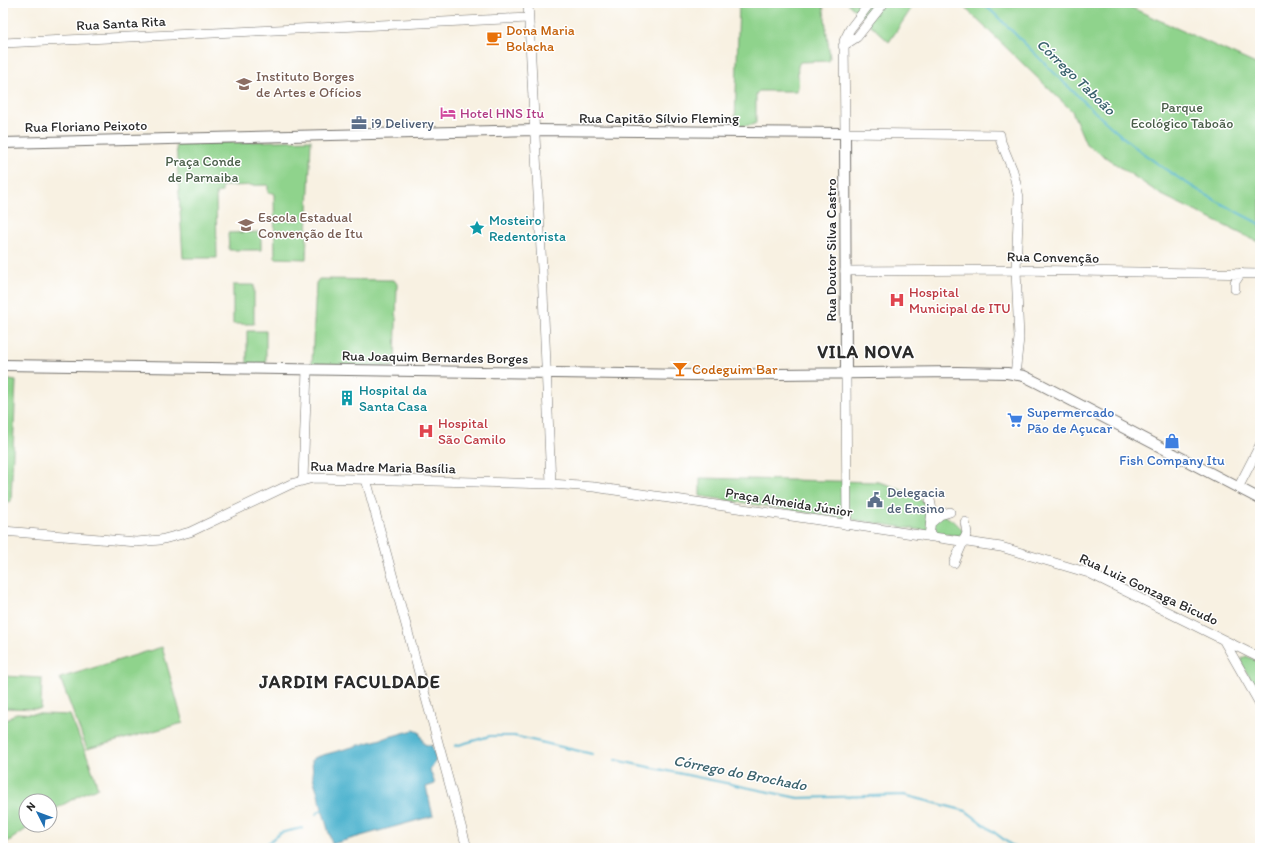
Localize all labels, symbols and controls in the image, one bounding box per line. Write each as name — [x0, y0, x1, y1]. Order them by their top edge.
street label: Rua Santa Rita — [76, 13, 167, 34]
place label: Dona Maria Bolacha — [506, 22, 575, 55]
cafe icon: Dona Maria Bolacha — [485, 29, 503, 47]
water label: Córrego Taboão — [1033, 35, 1119, 119]
place label: Instituto Borges de Artes e Ofícios — [256, 68, 361, 101]
school or university icon: Instituto Borges de Artes e Ofícios — [235, 75, 253, 93]
park label: Parque Ecológico Taboão — [1131, 99, 1233, 132]
hotel icon: Hotel HNS Itu — [439, 104, 457, 122]
place label: Hotel HNS Itu — [460, 105, 544, 122]
street label: Rua Capitão Sílvio Fleming — [579, 110, 740, 127]
office icon: i9 Delivery — [350, 114, 368, 132]
place label: i9 Delivery — [371, 115, 434, 132]
street label: Rua Floriano Peixoto — [24, 117, 148, 136]
park label: Praça Conde de Parnaiba — [165, 153, 241, 186]
street label: Rua Doutor Silva Castro — [823, 178, 840, 322]
place label: Escola Estadual Convenção de Itu — [258, 209, 363, 242]
place label: Mosteiro Redentorista — [489, 212, 566, 245]
school or university icon: Escola Estadual Convenção de Itu — [237, 216, 255, 234]
place icon: Mosteiro Redentorista — [468, 219, 486, 237]
street label: Rua Convenção — [1007, 248, 1099, 267]
place label: Hospital Municipal de ITU — [909, 284, 1011, 317]
hospital icon: Hospital Municipal de ITU — [888, 291, 906, 309]
district label: VILA NOVA — [817, 341, 915, 363]
street label: Rua Joaquim Bernardes Borges — [342, 347, 528, 368]
bar icon: Codeguim Bar — [671, 360, 689, 378]
place label: Codeguim Bar — [692, 361, 778, 378]
place label: Hospital da Santa Casa — [359, 382, 428, 415]
building icon: Hospital da Santa Casa — [338, 389, 356, 407]
place label: Supermercado Pão de Açucar — [1027, 404, 1114, 437]
supermarket icon: Supermercado Pão de Açucar — [1006, 411, 1024, 429]
place label: Hospital São Camilo — [438, 415, 506, 448]
hospital icon: Hospital São Camilo — [417, 422, 435, 440]
shop icon: Fish Company Itu — [1163, 432, 1181, 450]
place label: Fish Company Itu — [1119, 452, 1225, 469]
street label: Rua Madre Maria Basília — [310, 458, 457, 477]
street label: Praça Almeida Júnior — [724, 484, 854, 521]
place label: Delegacia de Ensino — [887, 484, 945, 517]
public building icon: Delegacia de Ensino — [866, 491, 884, 509]
street label: Rua Luiz Gonzaga Bicudo — [1077, 550, 1221, 629]
district label: JARDIM FACULDADE — [258, 671, 441, 693]
water label: Córrego do Brochado — [672, 751, 808, 795]
north arrow — [18, 793, 58, 833]
text: N — [24, 800, 38, 814]

